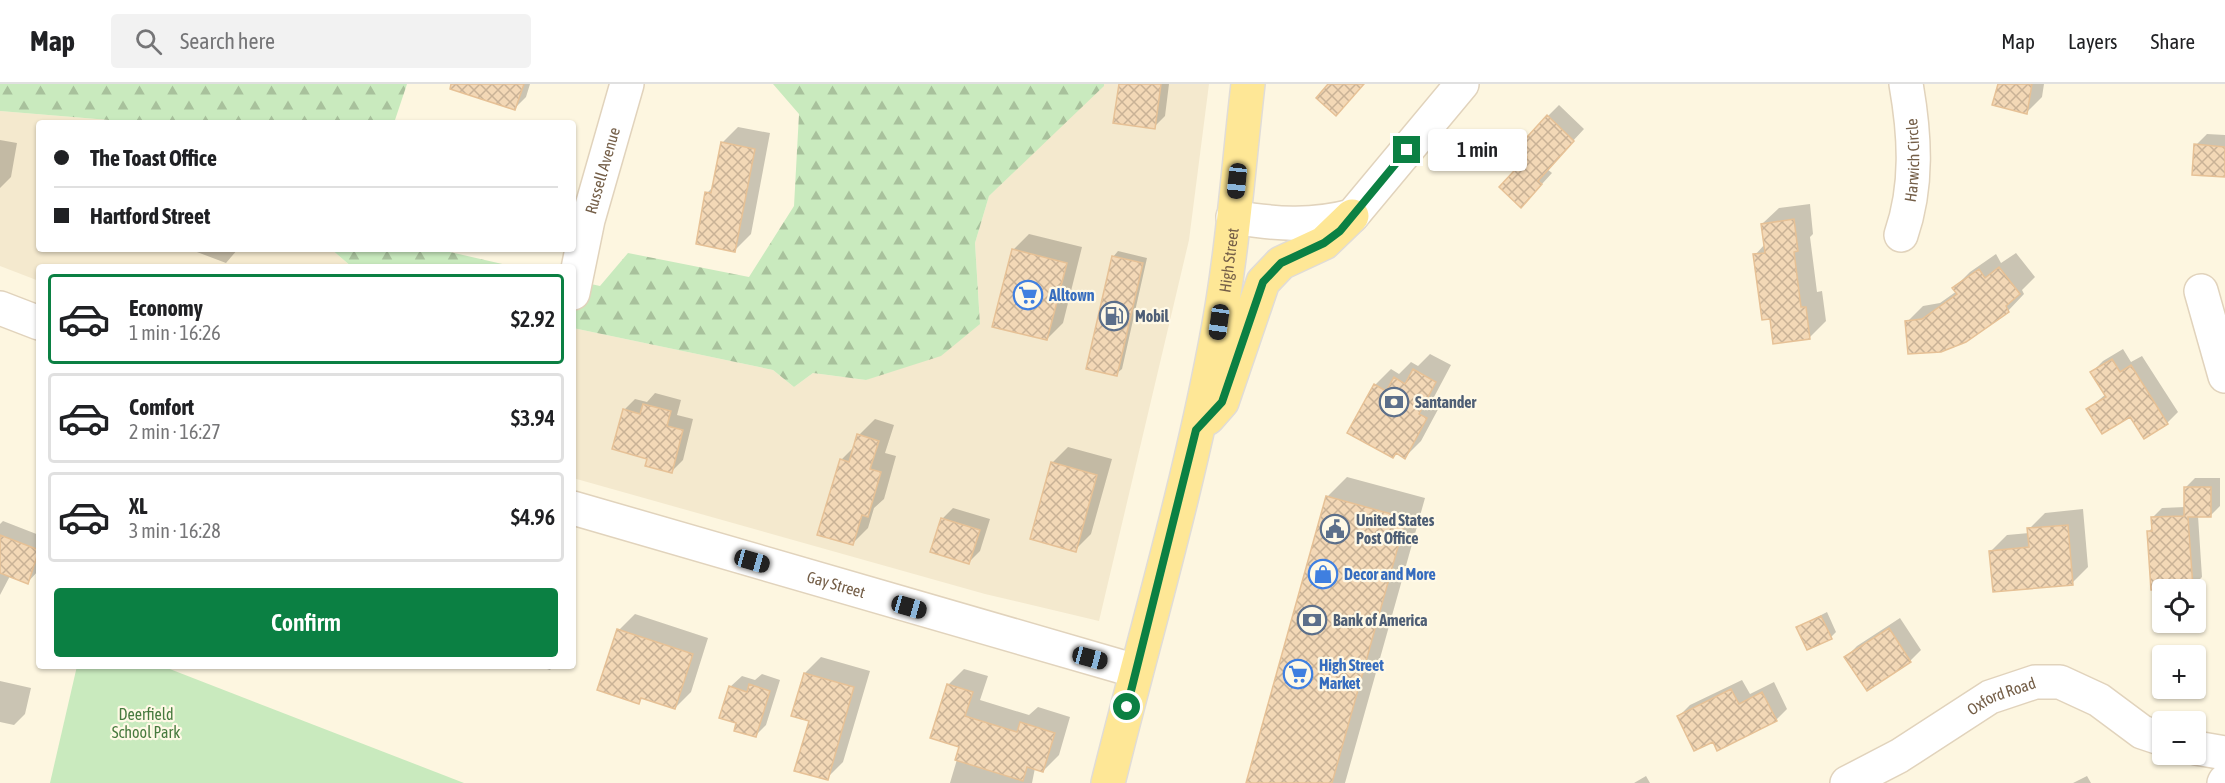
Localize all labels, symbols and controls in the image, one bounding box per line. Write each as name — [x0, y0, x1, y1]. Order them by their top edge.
search box — [111, 14, 531, 68]
text: Map — [30, 25, 75, 57]
icon: search — [132, 25, 165, 58]
text: Search here — [180, 28, 275, 54]
text: Map — [2001, 29, 2035, 53]
text: Layers — [2068, 29, 2118, 53]
text: Share — [2151, 29, 2195, 53]
street label: Harwich Circle — [1901, 118, 1922, 203]
street label: Russell Avenue — [581, 125, 623, 216]
callout: 1 min — [1428, 129, 1527, 171]
route end — [1393, 136, 1420, 163]
text: 1 min — [1457, 138, 1498, 161]
text: The Toast Office — [90, 145, 217, 171]
car — [1226, 162, 1248, 200]
text: Hartford Street — [90, 203, 210, 229]
street label: High Street — [1215, 226, 1242, 294]
supermarket icon: Alltown — [1012, 279, 1044, 311]
place label: Alltown — [1048, 286, 1095, 304]
icon: car — [57, 292, 111, 346]
text: Economy — [129, 295, 203, 321]
fuel station icon: Mobil — [1098, 300, 1130, 332]
car — [1208, 303, 1230, 341]
text: $2.92 — [511, 306, 555, 332]
place label: Mobil — [1135, 307, 1170, 325]
text: 1 min · 16:26 — [129, 321, 221, 344]
bank icon: Santander — [1378, 386, 1410, 418]
icon: car — [57, 391, 111, 445]
place label: Santander — [1415, 393, 1477, 411]
text: Comfort — [129, 394, 194, 420]
text: $3.94 — [511, 405, 555, 431]
text: 2 min · 16:27 — [129, 420, 221, 443]
icon: car — [57, 490, 111, 544]
text: XL — [129, 493, 147, 519]
text: $4.96 — [511, 504, 555, 530]
place label: United States Post Office — [1356, 511, 1435, 547]
public building icon: United States Post Office — [1319, 513, 1351, 545]
text: 3 min · 16:28 — [129, 519, 221, 542]
car — [732, 547, 772, 575]
shop icon: Decor and More — [1307, 558, 1339, 590]
place label: Decor and More — [1344, 565, 1436, 583]
street label: Gay Street — [805, 567, 868, 601]
map controls — [2152, 579, 2206, 765]
button: locate — [2152, 579, 2206, 633]
button: Confirm — [54, 588, 558, 657]
car — [889, 593, 929, 621]
bank icon: Bank of America — [1296, 604, 1328, 636]
place label: Bank of America — [1333, 611, 1428, 629]
car — [1070, 645, 1110, 671]
button: + — [2152, 645, 2206, 699]
place label: High Street Market — [1319, 656, 1384, 692]
supermarket icon: High Street Market — [1282, 658, 1314, 690]
street label: Oxford Road — [1964, 673, 2038, 718]
route start — [1113, 693, 1140, 720]
park label: Deerfield School Park — [112, 705, 180, 741]
button: − — [2152, 711, 2206, 765]

